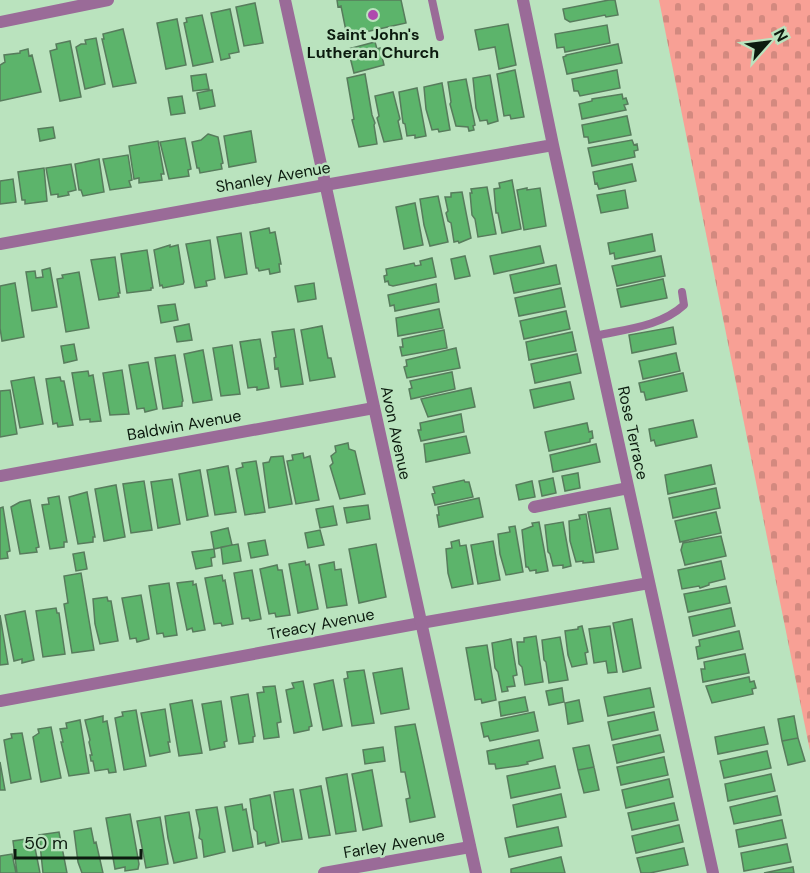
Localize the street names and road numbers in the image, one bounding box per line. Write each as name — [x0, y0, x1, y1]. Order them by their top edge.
street label: Shanley Avenue — [214, 157, 332, 197]
street label: Avon Avenue — [376, 384, 416, 482]
street label: Rose Terrace — [613, 384, 653, 482]
street label: Baldwin Avenue — [125, 405, 243, 445]
street label: Treacy Avenue — [266, 603, 376, 645]
street label: Farley Avenue — [342, 825, 446, 863]

